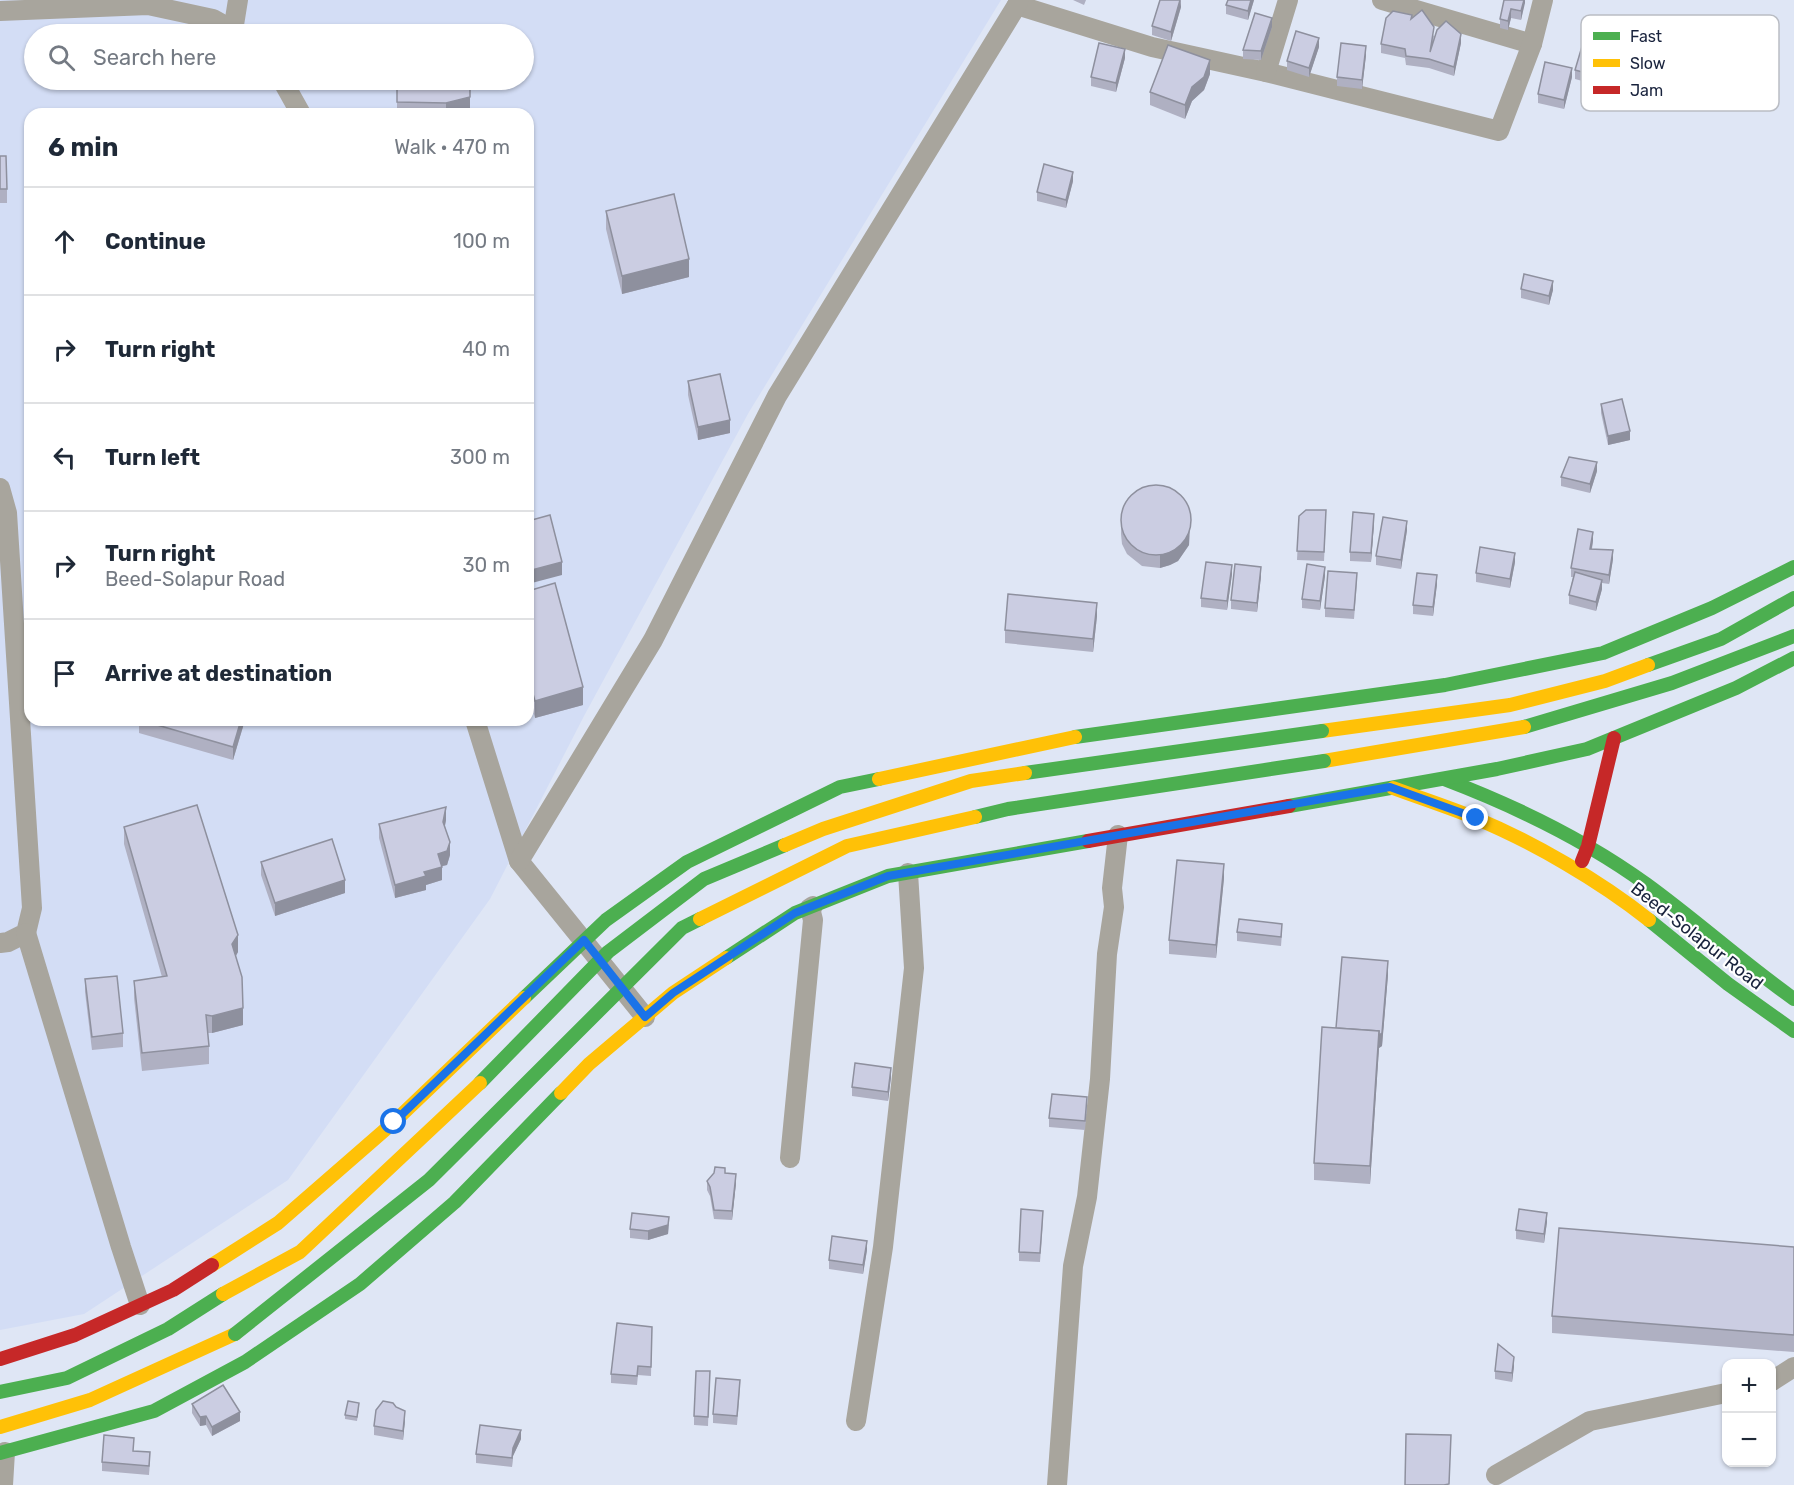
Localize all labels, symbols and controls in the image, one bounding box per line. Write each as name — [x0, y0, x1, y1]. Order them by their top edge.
legend — [1581, 15, 1779, 111]
search box — [24, 24, 534, 90]
text: Fast — [1630, 27, 1662, 46]
icon: search — [45, 41, 78, 74]
text: Search here — [93, 44, 216, 71]
text: Slow — [1630, 54, 1666, 73]
text: Jam — [1630, 81, 1663, 100]
text: 6 min — [48, 132, 118, 163]
text: Walk · 470 m — [394, 135, 510, 159]
icon: ahead — [48, 225, 81, 258]
text: Continue — [105, 228, 206, 255]
text: 100 m — [453, 229, 510, 253]
icon: right — [48, 333, 81, 366]
text: Turn right — [105, 336, 215, 363]
text: 40 m — [462, 337, 510, 361]
icon: left — [48, 441, 81, 474]
text: Turn left — [105, 444, 200, 471]
text: 300 m — [450, 445, 510, 469]
text: Turn right — [105, 540, 215, 567]
icon: right — [48, 549, 81, 582]
text: 30 m — [463, 553, 510, 577]
text: Beed-Solapur Road — [105, 567, 285, 591]
icon: arrive — [48, 657, 81, 690]
text: Arrive at destination — [105, 660, 332, 687]
route end — [1462, 804, 1488, 830]
street label: Beed-Solapur Road — [1626, 877, 1768, 995]
route start — [380, 1108, 406, 1134]
map controls — [1722, 1359, 1776, 1467]
button: + — [1722, 1359, 1776, 1413]
button: − — [1722, 1413, 1776, 1467]

